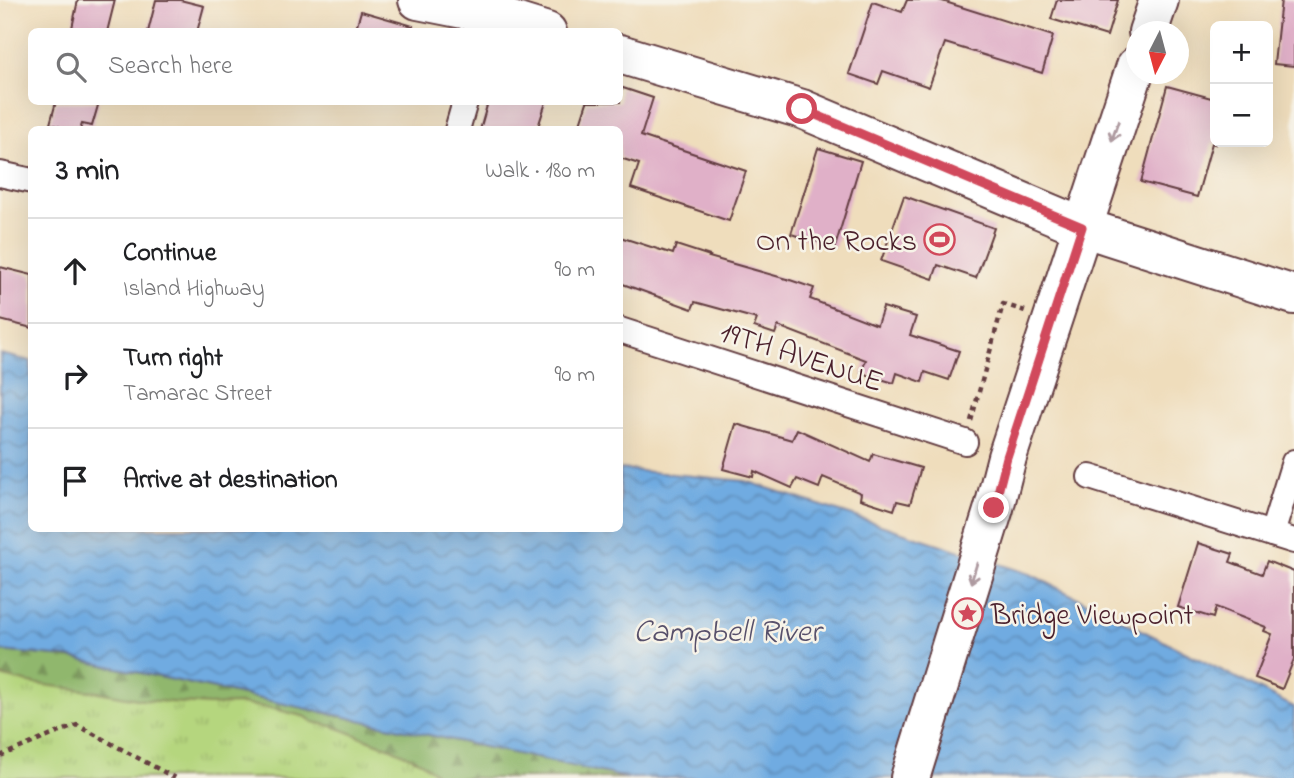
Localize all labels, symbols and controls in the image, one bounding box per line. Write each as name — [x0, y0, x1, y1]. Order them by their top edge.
north arrow — [1126, 21, 1189, 84]
map controls — [1210, 21, 1273, 147]
button: + — [1210, 21, 1273, 84]
search box — [28, 28, 623, 105]
icon: search — [52, 48, 90, 86]
text: Search here — [108, 48, 233, 86]
button: − — [1210, 84, 1273, 147]
route start — [786, 93, 817, 124]
one-way arrow — [1108, 119, 1120, 141]
text: 3 min — [56, 150, 119, 194]
text: Walk · 180 m — [485, 155, 595, 188]
place label: On the Rocks — [756, 221, 917, 265]
sports icon: On the Rocks — [923, 223, 957, 257]
text: Continue — [123, 235, 216, 273]
icon: ahead — [56, 252, 94, 290]
text: 90 m — [555, 254, 595, 287]
text: Island Highway — [123, 273, 265, 306]
street label: 19TH AVENUE — [714, 312, 888, 406]
text: Turn right — [123, 340, 223, 378]
icon: right — [56, 357, 94, 395]
text: 90 m — [555, 359, 595, 392]
text: Tamarac Street — [123, 378, 272, 411]
icon: arrive — [56, 462, 94, 500]
text: Arrive at destination — [123, 462, 338, 500]
route end — [978, 492, 1009, 523]
one-way arrow — [967, 562, 980, 584]
place label: Bridge Viewpoint — [990, 595, 1194, 639]
place icon: Bridge Viewpoint — [951, 597, 985, 631]
water label: Campbell River — [633, 610, 825, 657]

